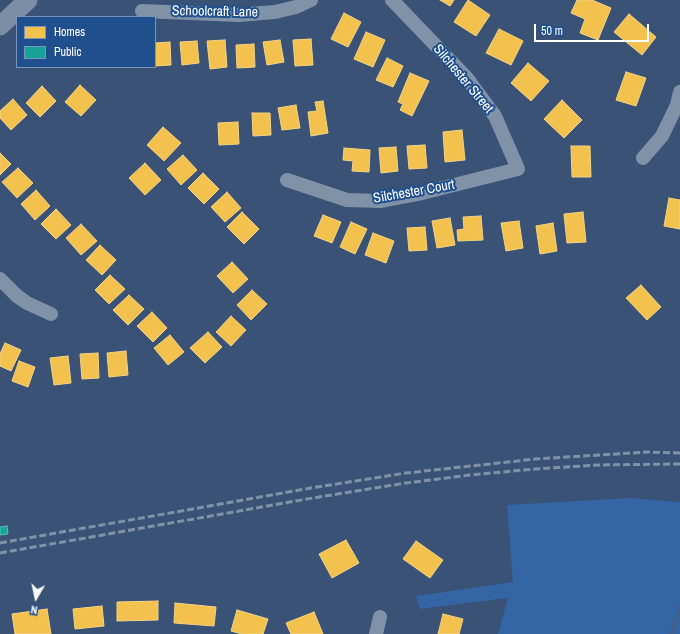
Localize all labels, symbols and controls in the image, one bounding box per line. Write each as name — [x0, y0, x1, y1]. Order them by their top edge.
street label: Schoolcraft Lane — [172, 3, 258, 21]
legend — [16, 16, 156, 68]
scale bar — [536, 16, 651, 42]
text: 50 m — [541, 23, 563, 39]
text: Homes — [54, 24, 85, 40]
street label: Silchester Street — [429, 41, 497, 117]
text: Public — [54, 44, 81, 60]
street label: Silchester Court — [372, 177, 456, 207]
north arrow — [16, 578, 56, 618]
text: N — [30, 602, 38, 617]

